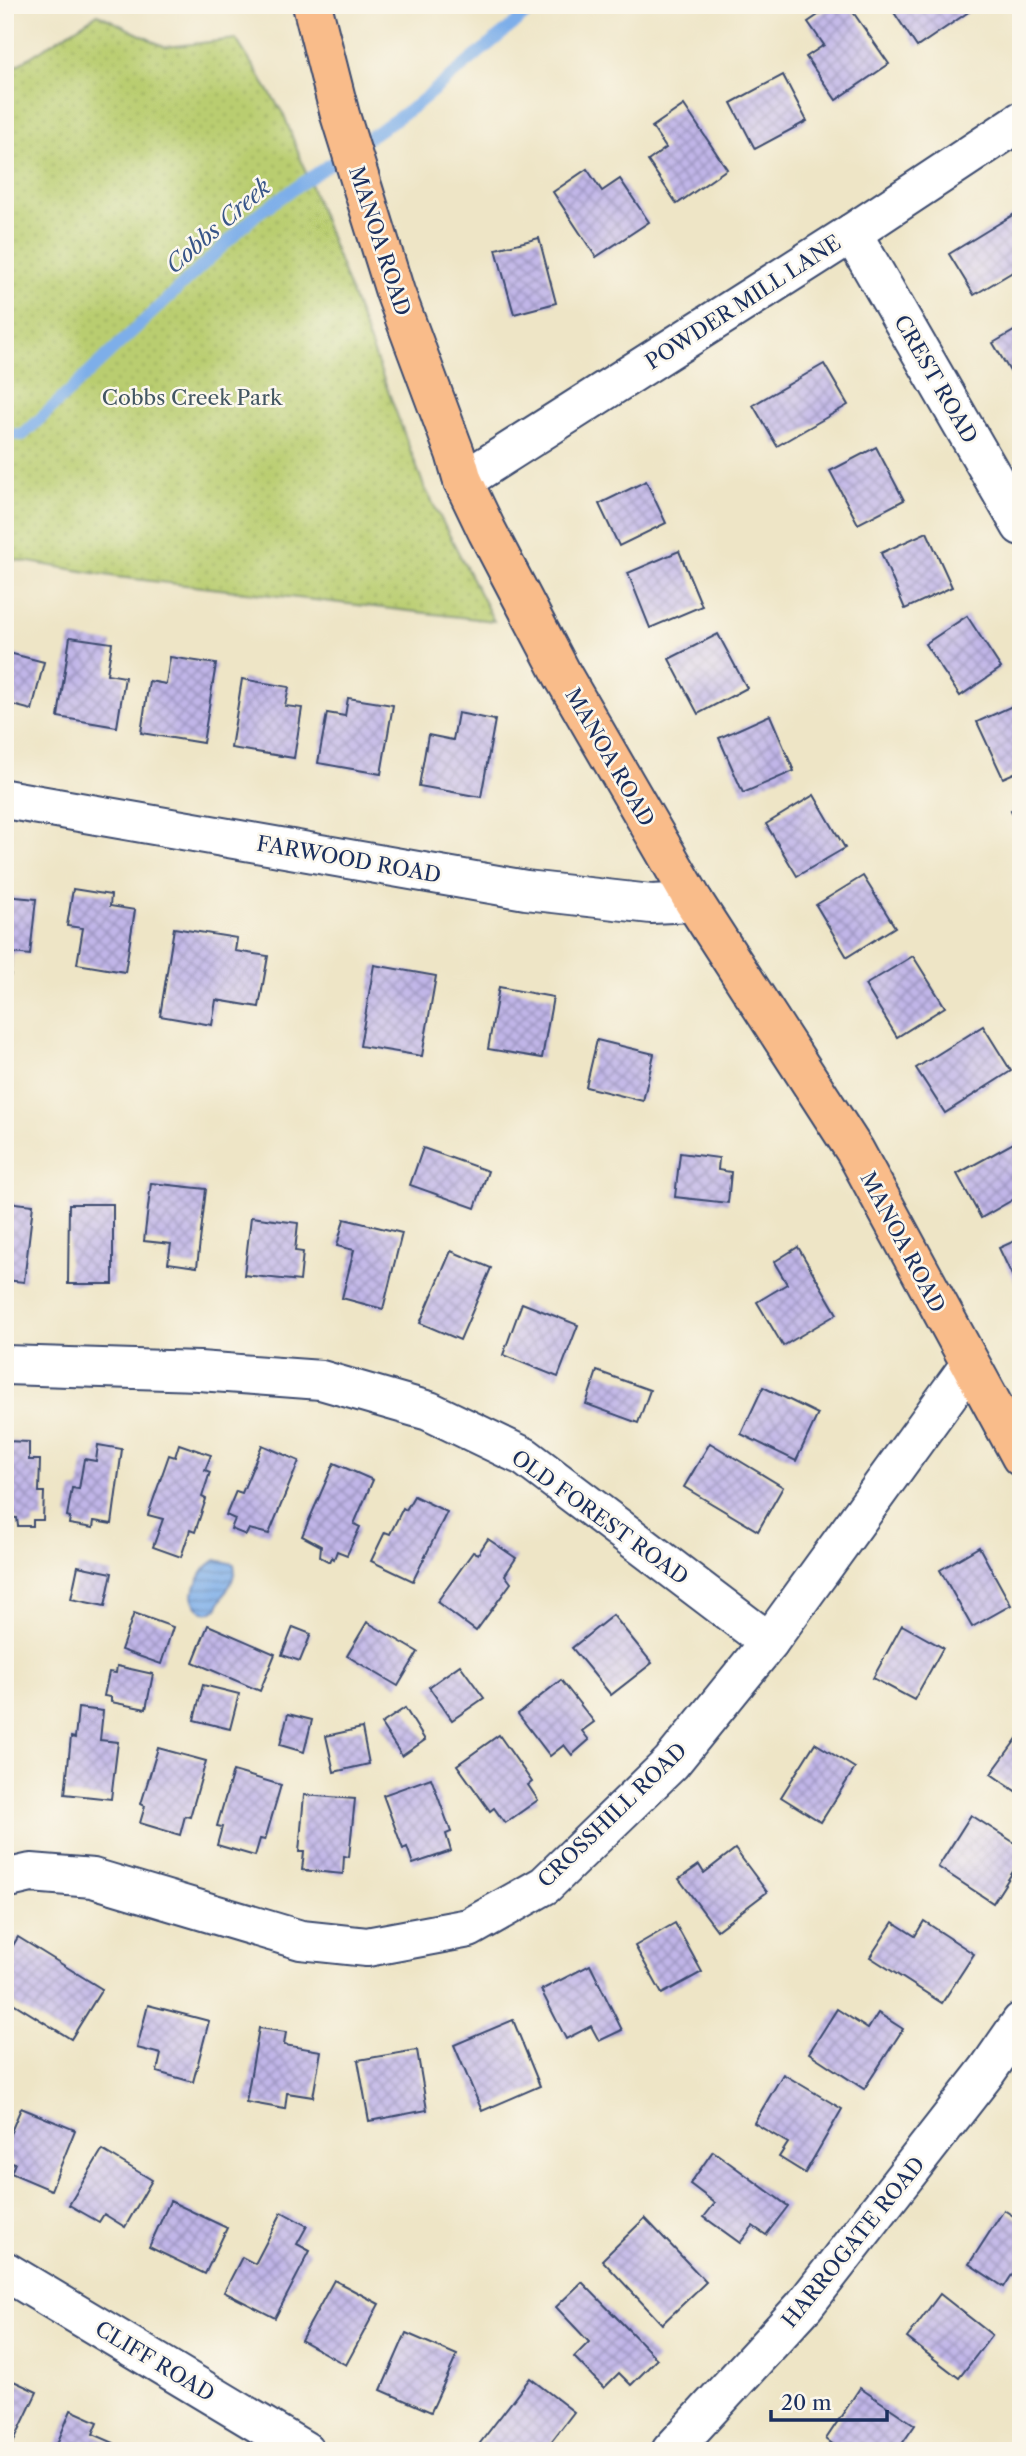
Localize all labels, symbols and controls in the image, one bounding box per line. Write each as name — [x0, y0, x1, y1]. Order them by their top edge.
street label: MANOA ROAD — [344, 163, 416, 319]
water label: Cobbs Creek — [160, 173, 276, 279]
street label: POWDER MILL LANE — [641, 229, 845, 375]
street label: CREST ROAD — [889, 310, 983, 448]
park label: Cobbs Creek Park — [102, 385, 283, 410]
street label: MANOA ROAD — [560, 683, 660, 831]
street label: FARWOOD ROAD — [255, 830, 443, 888]
street label: MANOA ROAD — [855, 1167, 951, 1317]
street label: OLD FOREST ROAD — [507, 1445, 693, 1589]
street label: CROSSHILL ROAD — [532, 1738, 692, 1892]
street label: HARROGATE ROAD — [776, 2152, 930, 2332]
street label: CLIFF ROAD — [91, 2316, 219, 2406]
scale bar — [771, 2379, 886, 2423]
text: 20 m — [781, 2390, 832, 2415]

